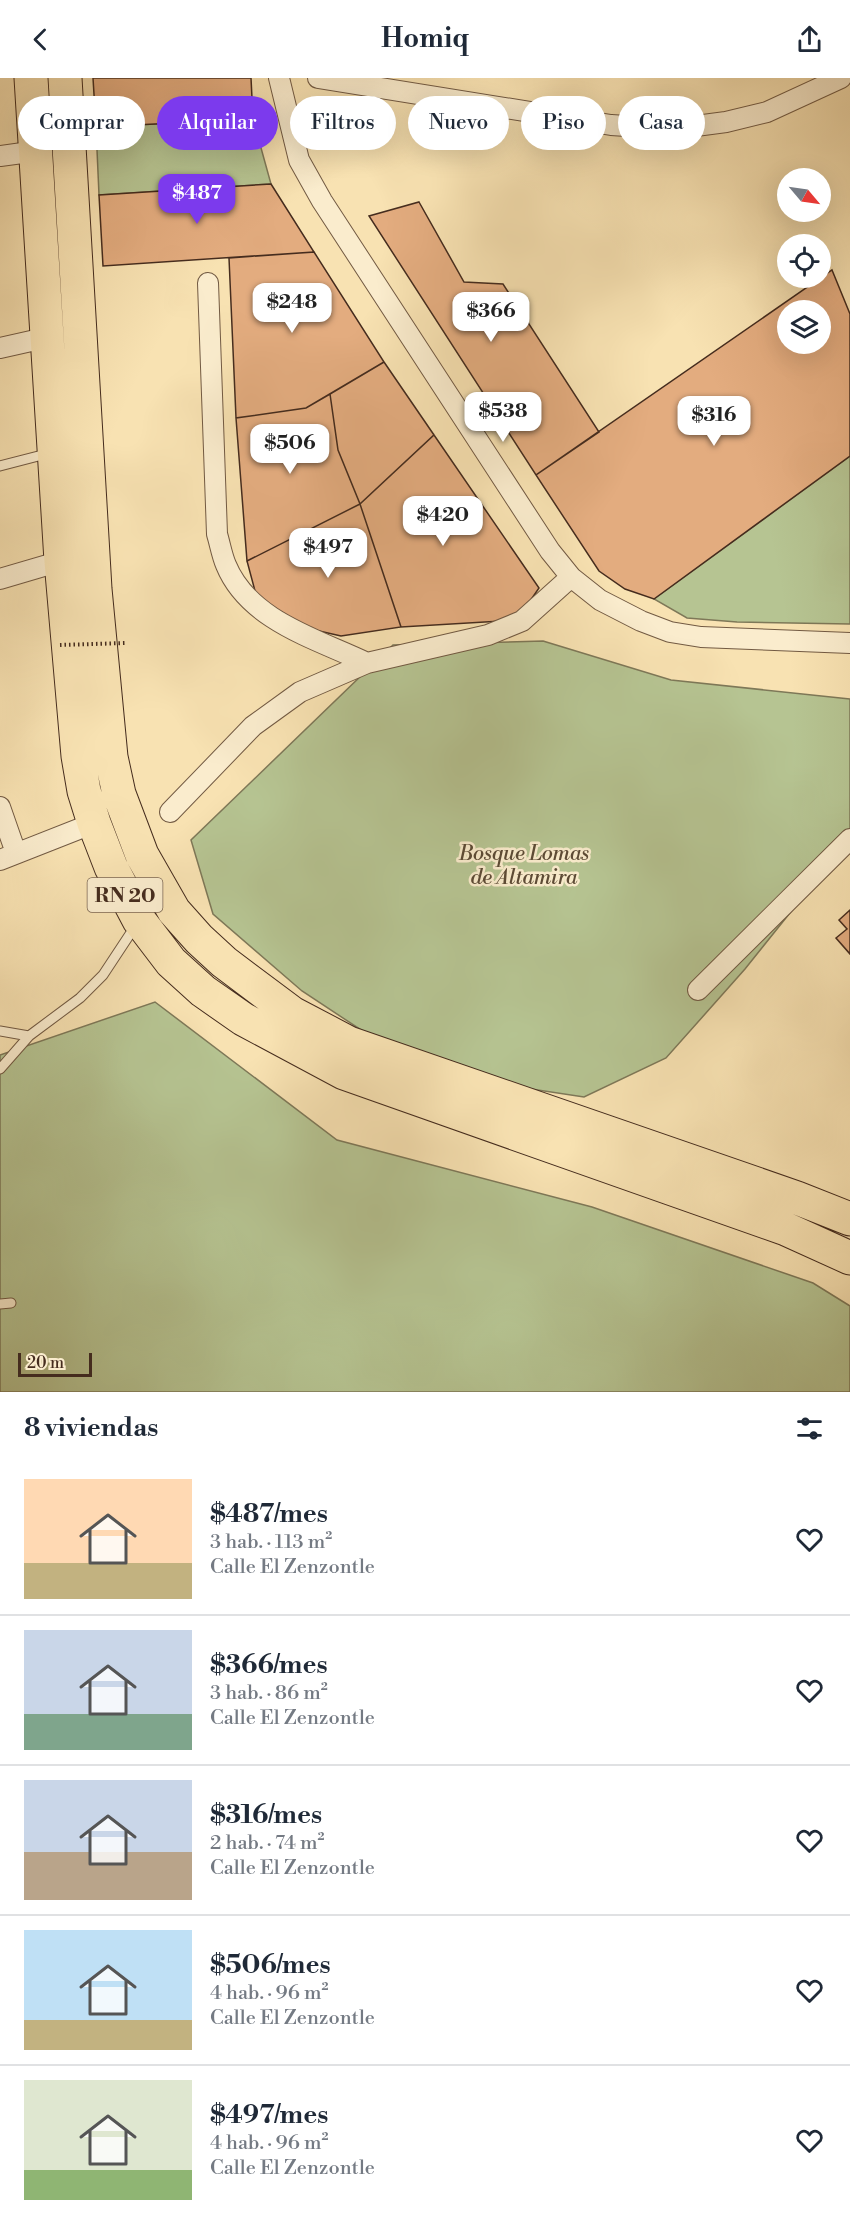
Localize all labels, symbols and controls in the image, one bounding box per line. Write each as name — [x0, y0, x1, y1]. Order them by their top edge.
text: Homiq — [381, 22, 469, 56]
icon: back — [24, 23, 57, 56]
icon: share — [793, 23, 826, 56]
chip: Comprar — [18, 96, 145, 150]
chip: Alquilar — [157, 96, 278, 150]
chip: Filtros — [290, 96, 396, 150]
chip: Nuevo — [408, 96, 509, 150]
chip: Piso — [521, 96, 606, 150]
chip: Casa — [618, 96, 705, 150]
north arrow — [777, 168, 831, 222]
map controls — [777, 168, 831, 354]
pin: $487 — [161, 174, 233, 225]
text: $487 — [172, 181, 222, 206]
button: locate — [777, 234, 831, 288]
pin: $248 — [256, 283, 328, 334]
text: $248 — [267, 290, 317, 315]
pin: $366 — [455, 292, 527, 343]
text: $366 — [466, 299, 516, 324]
button: layers — [777, 300, 831, 354]
pin: $538 — [467, 392, 539, 443]
pin: $316 — [678, 396, 750, 447]
text: $538 — [478, 399, 528, 424]
text: $316 — [692, 403, 736, 428]
pin: $506 — [254, 424, 326, 475]
text: $506 — [264, 431, 316, 456]
pin: $420 — [407, 496, 479, 547]
text: $420 — [417, 503, 469, 528]
pin: $497 — [292, 528, 364, 579]
text: $497 — [303, 535, 353, 560]
park label: Bosque Lomas de Altamira — [458, 841, 589, 891]
road number: RN 20 — [88, 878, 162, 912]
scale bar — [18, 1350, 92, 1378]
text: 20 m — [27, 1353, 64, 1373]
text: 8 viviendas — [24, 1412, 158, 1444]
icon: filters — [793, 1412, 826, 1445]
text: $487/mes — [210, 1498, 328, 1530]
icon: home — [72, 1503, 144, 1575]
icon: heart — [793, 1523, 826, 1556]
text: 3 hab. · 113 m² — [210, 1530, 332, 1555]
text: Calle El Zenzontle — [210, 1555, 375, 1580]
text: $366/mes — [210, 1649, 328, 1681]
icon: home — [72, 1654, 144, 1726]
icon: heart — [793, 1674, 826, 1707]
text: 3 hab. · 86 m² — [210, 1681, 328, 1706]
text: Calle El Zenzontle — [210, 1706, 375, 1731]
text: $316/mes — [210, 1799, 322, 1831]
icon: home — [72, 1804, 144, 1876]
icon: heart — [793, 1824, 826, 1857]
text: 2 hab. · 74 m² — [210, 1831, 325, 1856]
text: Calle El Zenzontle — [210, 1856, 375, 1881]
text: $506/mes — [210, 1949, 331, 1981]
icon: home — [72, 1954, 144, 2026]
icon: heart — [793, 1974, 826, 2007]
text: 4 hab. · 96 m² — [210, 1981, 328, 2006]
text: Calle El Zenzontle — [210, 2006, 375, 2031]
text: $497/mes — [210, 2099, 328, 2131]
icon: home — [72, 2104, 144, 2176]
icon: heart — [793, 2124, 826, 2157]
text: 4 hab. · 96 m² — [210, 2131, 328, 2156]
text: Calle El Zenzontle — [210, 2156, 375, 2181]

